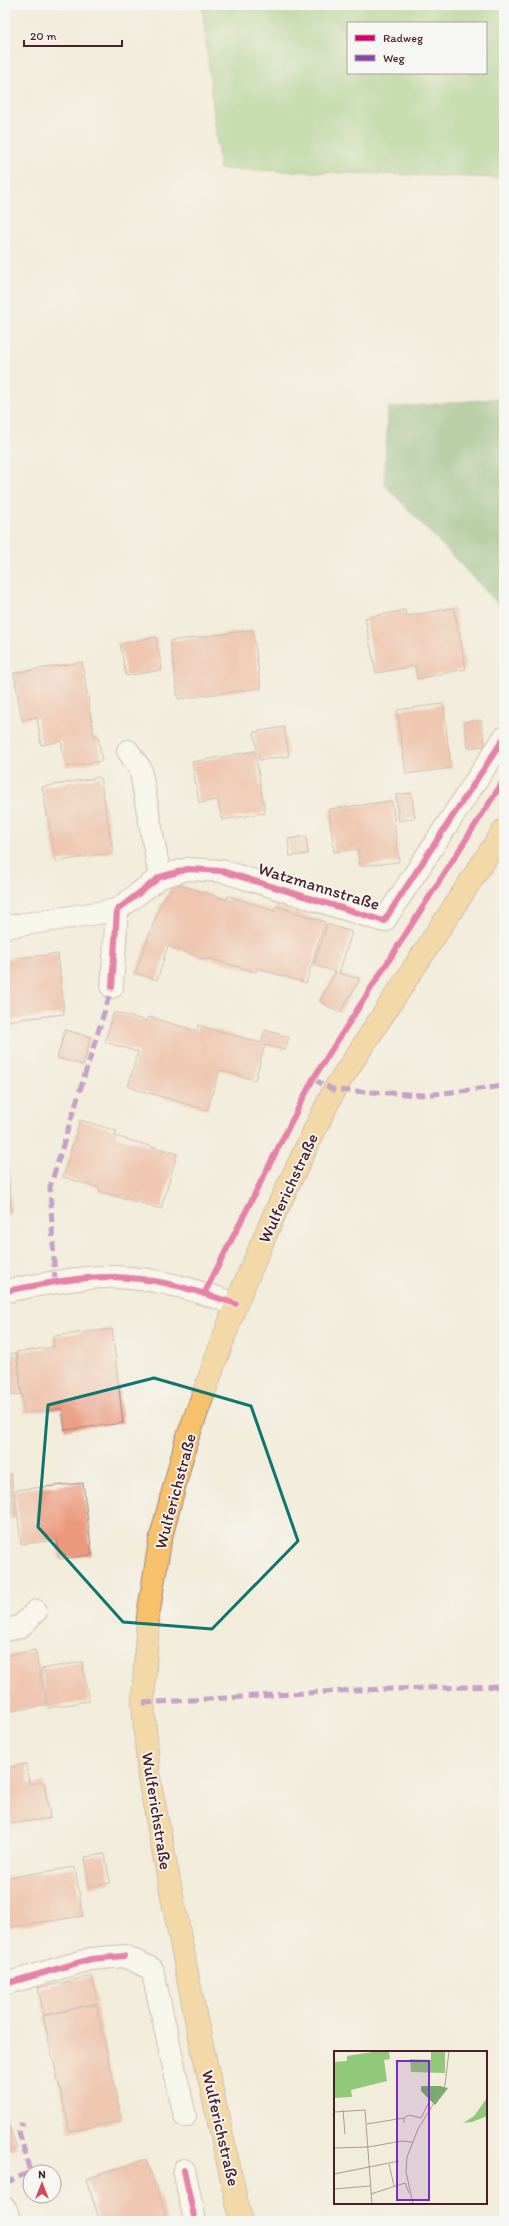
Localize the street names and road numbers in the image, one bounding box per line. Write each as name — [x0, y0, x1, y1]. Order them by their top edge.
street label: Watzmannstraße — [256, 858, 382, 914]
street label: Wulferichstraße — [254, 1130, 322, 1246]
street label: Wulferichstraße — [150, 1431, 200, 1551]
street label: Wulferichstraße — [138, 1751, 176, 1871]
street label: Wulferichstraße — [198, 2068, 244, 2188]

